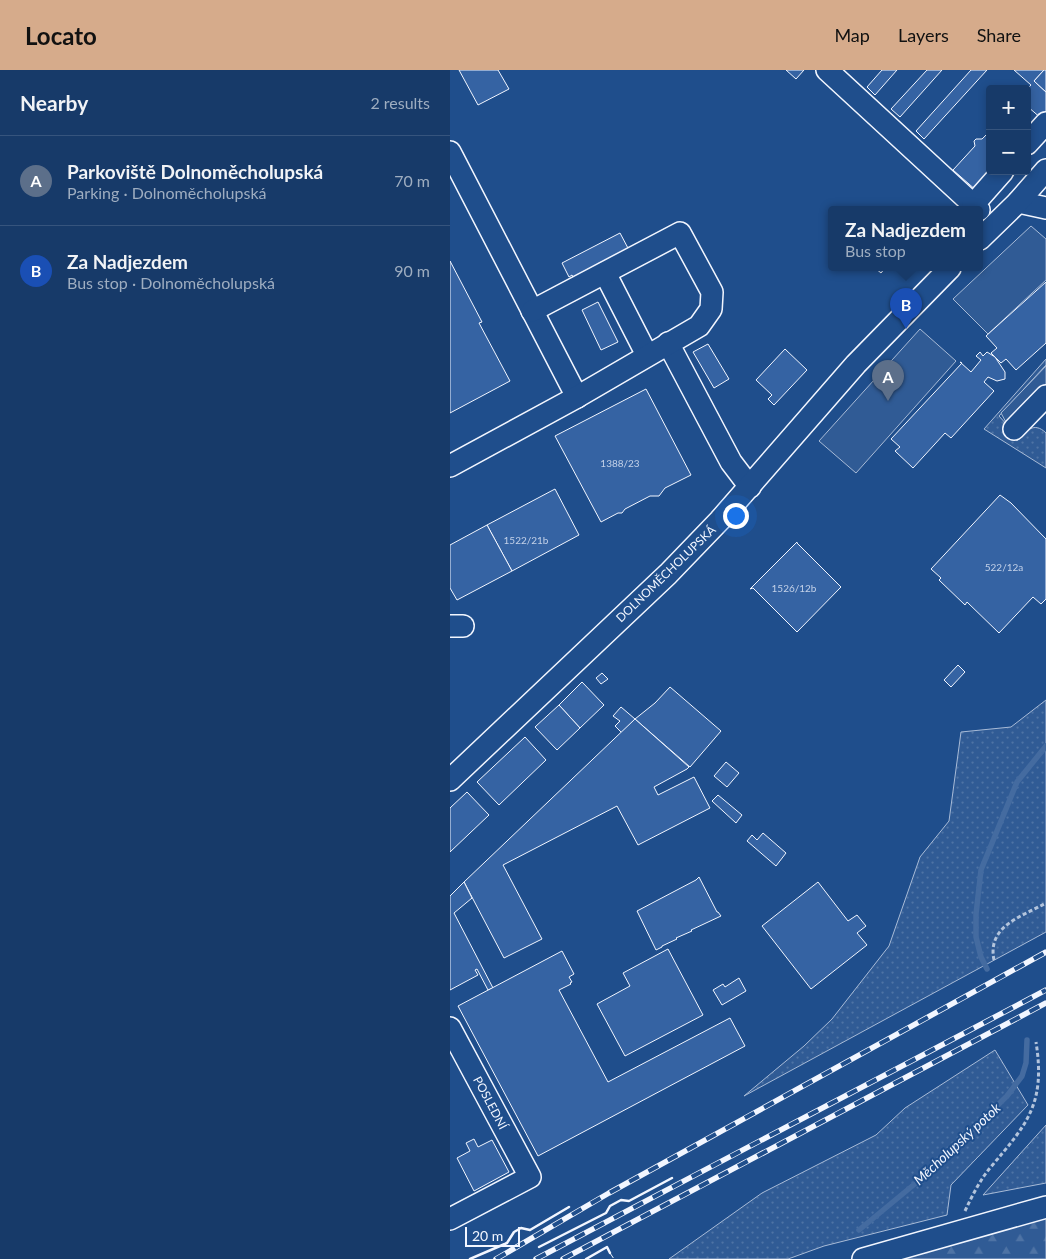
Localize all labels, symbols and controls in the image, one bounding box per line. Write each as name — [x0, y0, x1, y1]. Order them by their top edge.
text: Locato — [25, 21, 97, 50]
text: Map — [834, 24, 870, 46]
text: Layers — [898, 24, 949, 46]
text: Share — [977, 24, 1021, 46]
map controls — [986, 85, 1031, 175]
button: + — [986, 85, 1031, 130]
text: Nearby — [20, 90, 88, 115]
text: 2 results — [370, 93, 430, 112]
button: − — [986, 130, 1031, 175]
text: Parkoviště Dolnoměcholupská — [67, 160, 323, 183]
text: A — [30, 171, 42, 190]
text: 70 m — [394, 171, 430, 190]
text: Parking · Dolnoměcholupská — [67, 183, 267, 202]
popup — [828, 206, 983, 271]
text: Za Nadjezdem — [845, 218, 966, 241]
text: Bus stop — [845, 241, 906, 260]
text: Za Nadjezdem — [67, 250, 188, 273]
text: B — [31, 261, 41, 280]
text: 90 m — [394, 261, 430, 280]
text: Bus stop · Dolnoměcholupská — [67, 273, 275, 292]
pin: B — [890, 288, 922, 329]
pin: A — [872, 360, 904, 401]
house number: 1388/23 — [600, 457, 640, 469]
your location — [723, 503, 749, 529]
street label: DOLNOMĚCHOLUPSKÁ — [613, 522, 719, 625]
house number: 1522/21b — [504, 534, 549, 546]
house number: 522/12a — [985, 561, 1023, 573]
house number: 1526/12b — [772, 582, 817, 594]
street label: POSLEDNÍ — [470, 1074, 511, 1132]
water label: Měcholupský potok — [910, 1099, 1004, 1188]
scale bar — [465, 1224, 520, 1247]
text: 20 m — [472, 1227, 503, 1244]

